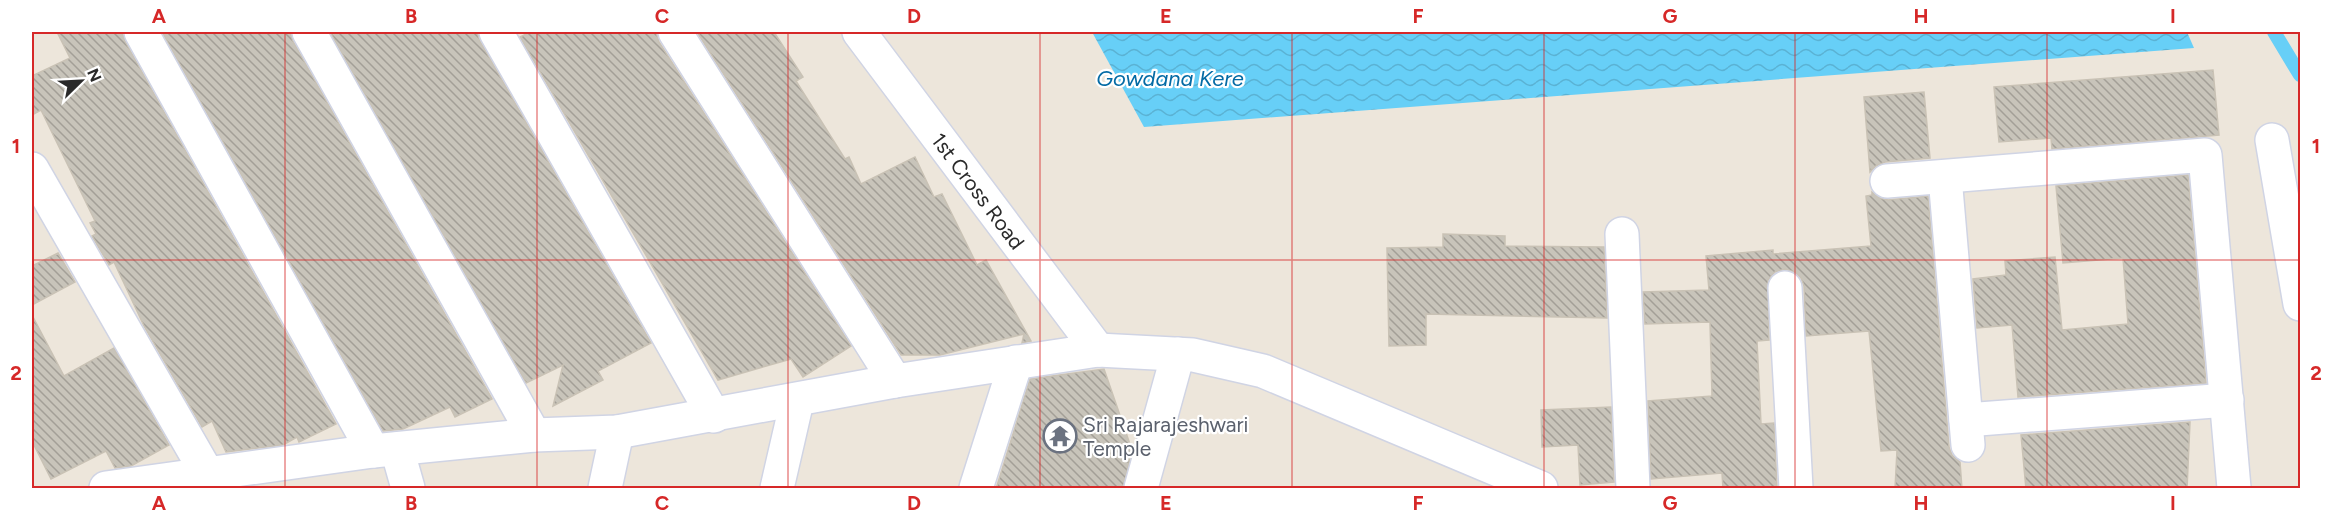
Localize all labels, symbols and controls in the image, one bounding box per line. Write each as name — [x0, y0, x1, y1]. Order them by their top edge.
text: A — [152, 4, 167, 28]
text: B — [405, 4, 417, 28]
text: C — [655, 4, 669, 28]
text: D — [907, 4, 921, 28]
text: E — [1160, 4, 1172, 28]
text: F — [1412, 4, 1424, 28]
text: G — [1663, 4, 1678, 28]
text: H — [1914, 4, 1929, 28]
text: I — [2170, 4, 2176, 28]
north arrow — [51, 51, 111, 111]
water label: Gowdana Kere — [1096, 65, 1244, 92]
text: N — [83, 66, 105, 85]
street label: 1st Cross Road — [926, 128, 1030, 254]
text: 1 — [12, 134, 20, 158]
text: 1 — [2312, 134, 2320, 158]
text: 2 — [10, 361, 22, 385]
text: 2 — [2310, 361, 2322, 385]
place label: Sri Rajarajeshwari Temple — [1083, 412, 1248, 461]
temple icon: Sri Rajarajeshwari Temple — [1042, 418, 1078, 454]
text: A — [152, 491, 167, 515]
text: B — [405, 491, 417, 515]
text: C — [655, 491, 669, 515]
text: D — [907, 491, 921, 515]
text: E — [1160, 491, 1172, 515]
text: F — [1412, 491, 1424, 515]
text: G — [1663, 491, 1678, 515]
text: H — [1914, 491, 1929, 515]
text: I — [2170, 491, 2176, 515]

